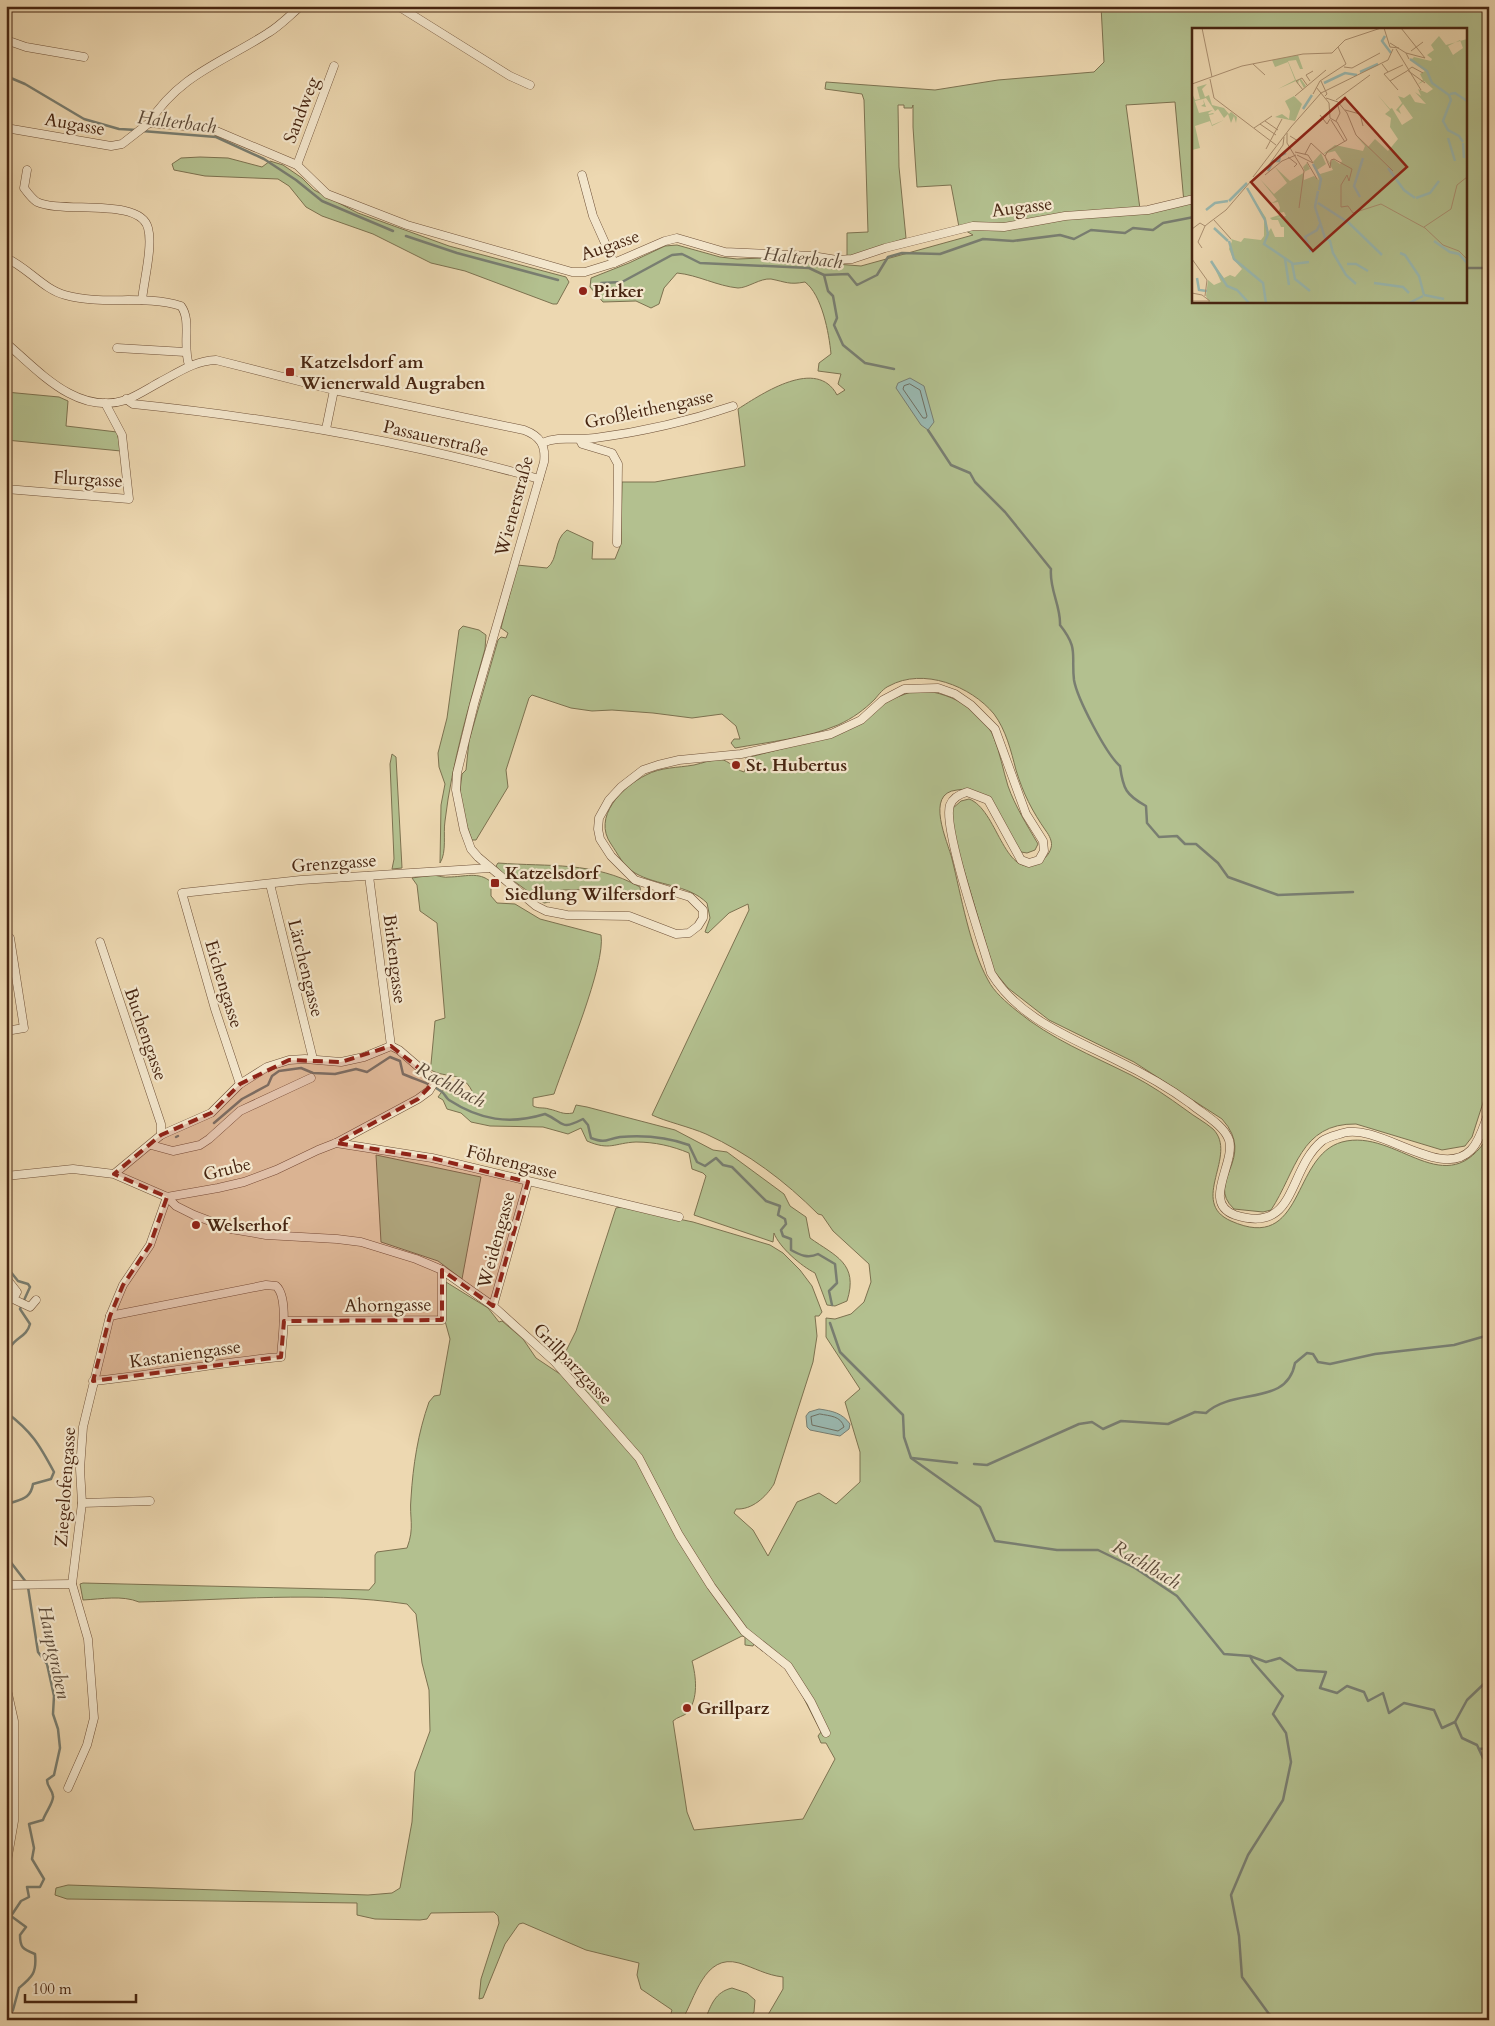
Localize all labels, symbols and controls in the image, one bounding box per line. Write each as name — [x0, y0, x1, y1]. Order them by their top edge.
inset map — [1192, 28, 1468, 302]
street label: Sandweg — [277, 73, 326, 147]
water label: Halterbach — [136, 104, 218, 140]
street label: Augasse — [43, 107, 107, 142]
street label: Augasse — [990, 191, 1054, 224]
street label: Augasse — [577, 224, 643, 267]
water label: Halterbach — [762, 241, 844, 275]
place label: Pirker — [593, 279, 644, 304]
marker: Pirker — [577, 285, 589, 297]
place label: Katzelsdorf am Wienerwald Augraben — [299, 350, 486, 396]
marker: Katzelsdorf am Wienerwald Augraben — [284, 366, 296, 378]
street label: Großleithengasse — [582, 384, 716, 435]
street label: Passauerstraße — [381, 414, 491, 463]
street label: Wienerstraße — [489, 453, 540, 560]
street label: Flurgasse — [53, 465, 123, 494]
place label: St. Hubertus — [746, 753, 847, 778]
marker: St. Hubertus — [730, 759, 742, 771]
street label: Grenzgasse — [291, 848, 377, 879]
place label: Katzelsdorf Siedlung Wilfersdorf — [505, 861, 678, 907]
marker: Katzelsdorf Siedlung Wilfersdorf — [489, 877, 501, 889]
street label: Birkengasse — [377, 913, 412, 1005]
street label: Lärchengasse — [281, 917, 330, 1020]
street label: Eichengasse — [198, 937, 249, 1031]
street label: Buchengasse — [118, 984, 173, 1084]
water label: Rachlbach — [411, 1056, 490, 1114]
street label: Föhrengasse — [464, 1139, 560, 1186]
street label: Grube — [201, 1151, 254, 1187]
street label: Weidengasse — [471, 1189, 521, 1292]
place label: Welserhof — [205, 1213, 291, 1238]
marker: Welserhof — [190, 1219, 202, 1231]
street label: Ahorngasse — [344, 1292, 432, 1319]
street label: Grillparzgasse — [527, 1318, 618, 1411]
street label: Kastaniengasse — [128, 1334, 242, 1375]
street label: Ziegelofengasse — [49, 1426, 82, 1548]
water label: Rachlbach — [1107, 1534, 1185, 1595]
water label: Hauptgraben — [31, 1603, 77, 1702]
place label: Grillparz — [697, 1696, 770, 1721]
marker: Grillparz — [681, 1702, 693, 1714]
scale bar — [25, 1971, 136, 2003]
text: 100 m — [32, 1979, 72, 1999]

